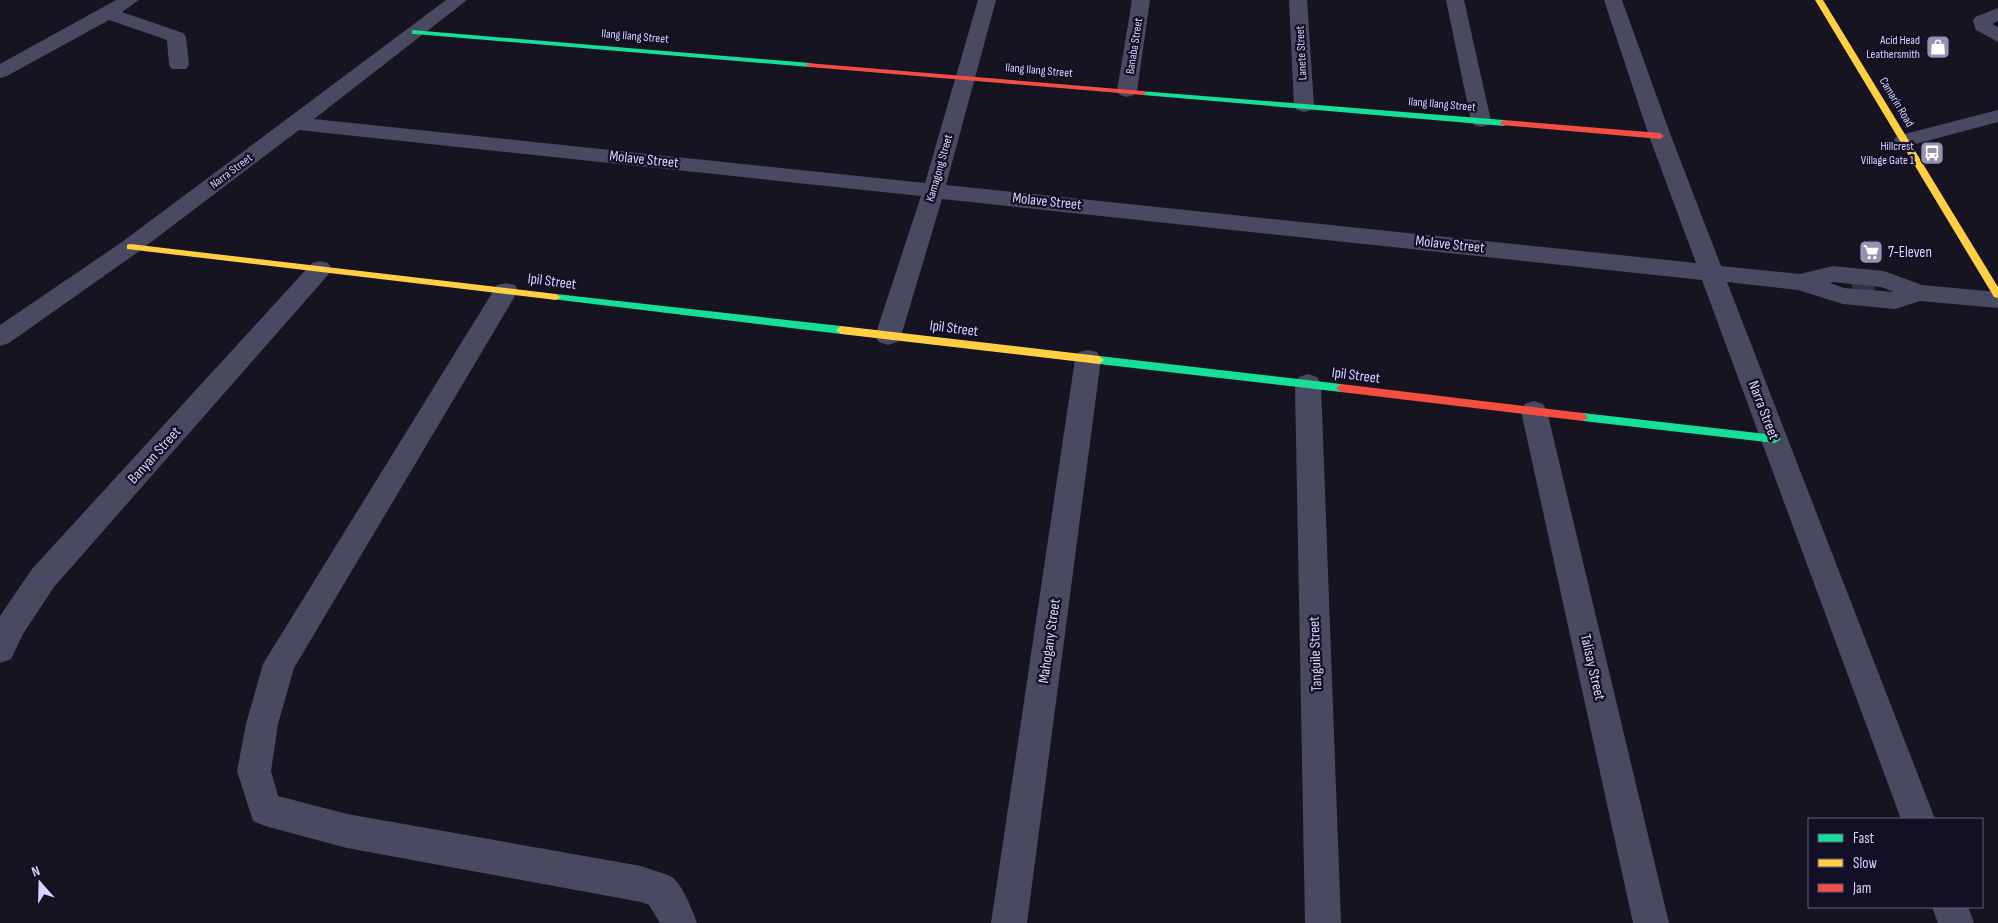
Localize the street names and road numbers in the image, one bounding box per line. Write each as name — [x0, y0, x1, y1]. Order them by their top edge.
street label: Banaba Street — [1123, 17, 1146, 75]
street label: Lanete Street — [1293, 25, 1310, 81]
street label: Ilang Ilang Street — [601, 26, 670, 47]
street label: Ilang Ilang Street — [1005, 60, 1074, 81]
street label: Camarin Road — [1876, 75, 1917, 130]
street label: Ilang Ilang Street — [1408, 94, 1477, 115]
street label: Kamagong Street — [923, 132, 956, 203]
street label: Molave Street — [608, 146, 680, 173]
street label: Narra Street — [207, 150, 256, 192]
street label: Molave Street — [1011, 188, 1083, 215]
street label: Molave Street — [1414, 231, 1486, 258]
street label: Ipil Street — [527, 269, 578, 294]
street label: Ipil Street — [929, 316, 980, 341]
street label: Ipil Street — [1331, 363, 1382, 388]
street label: Narra Street — [1744, 378, 1784, 443]
street label: Banyan Street — [124, 422, 185, 488]
street label: Mahogany Street — [1034, 597, 1065, 685]
street label: Tanguile Street — [1305, 616, 1326, 692]
street label: Talisay Street — [1576, 632, 1609, 703]

